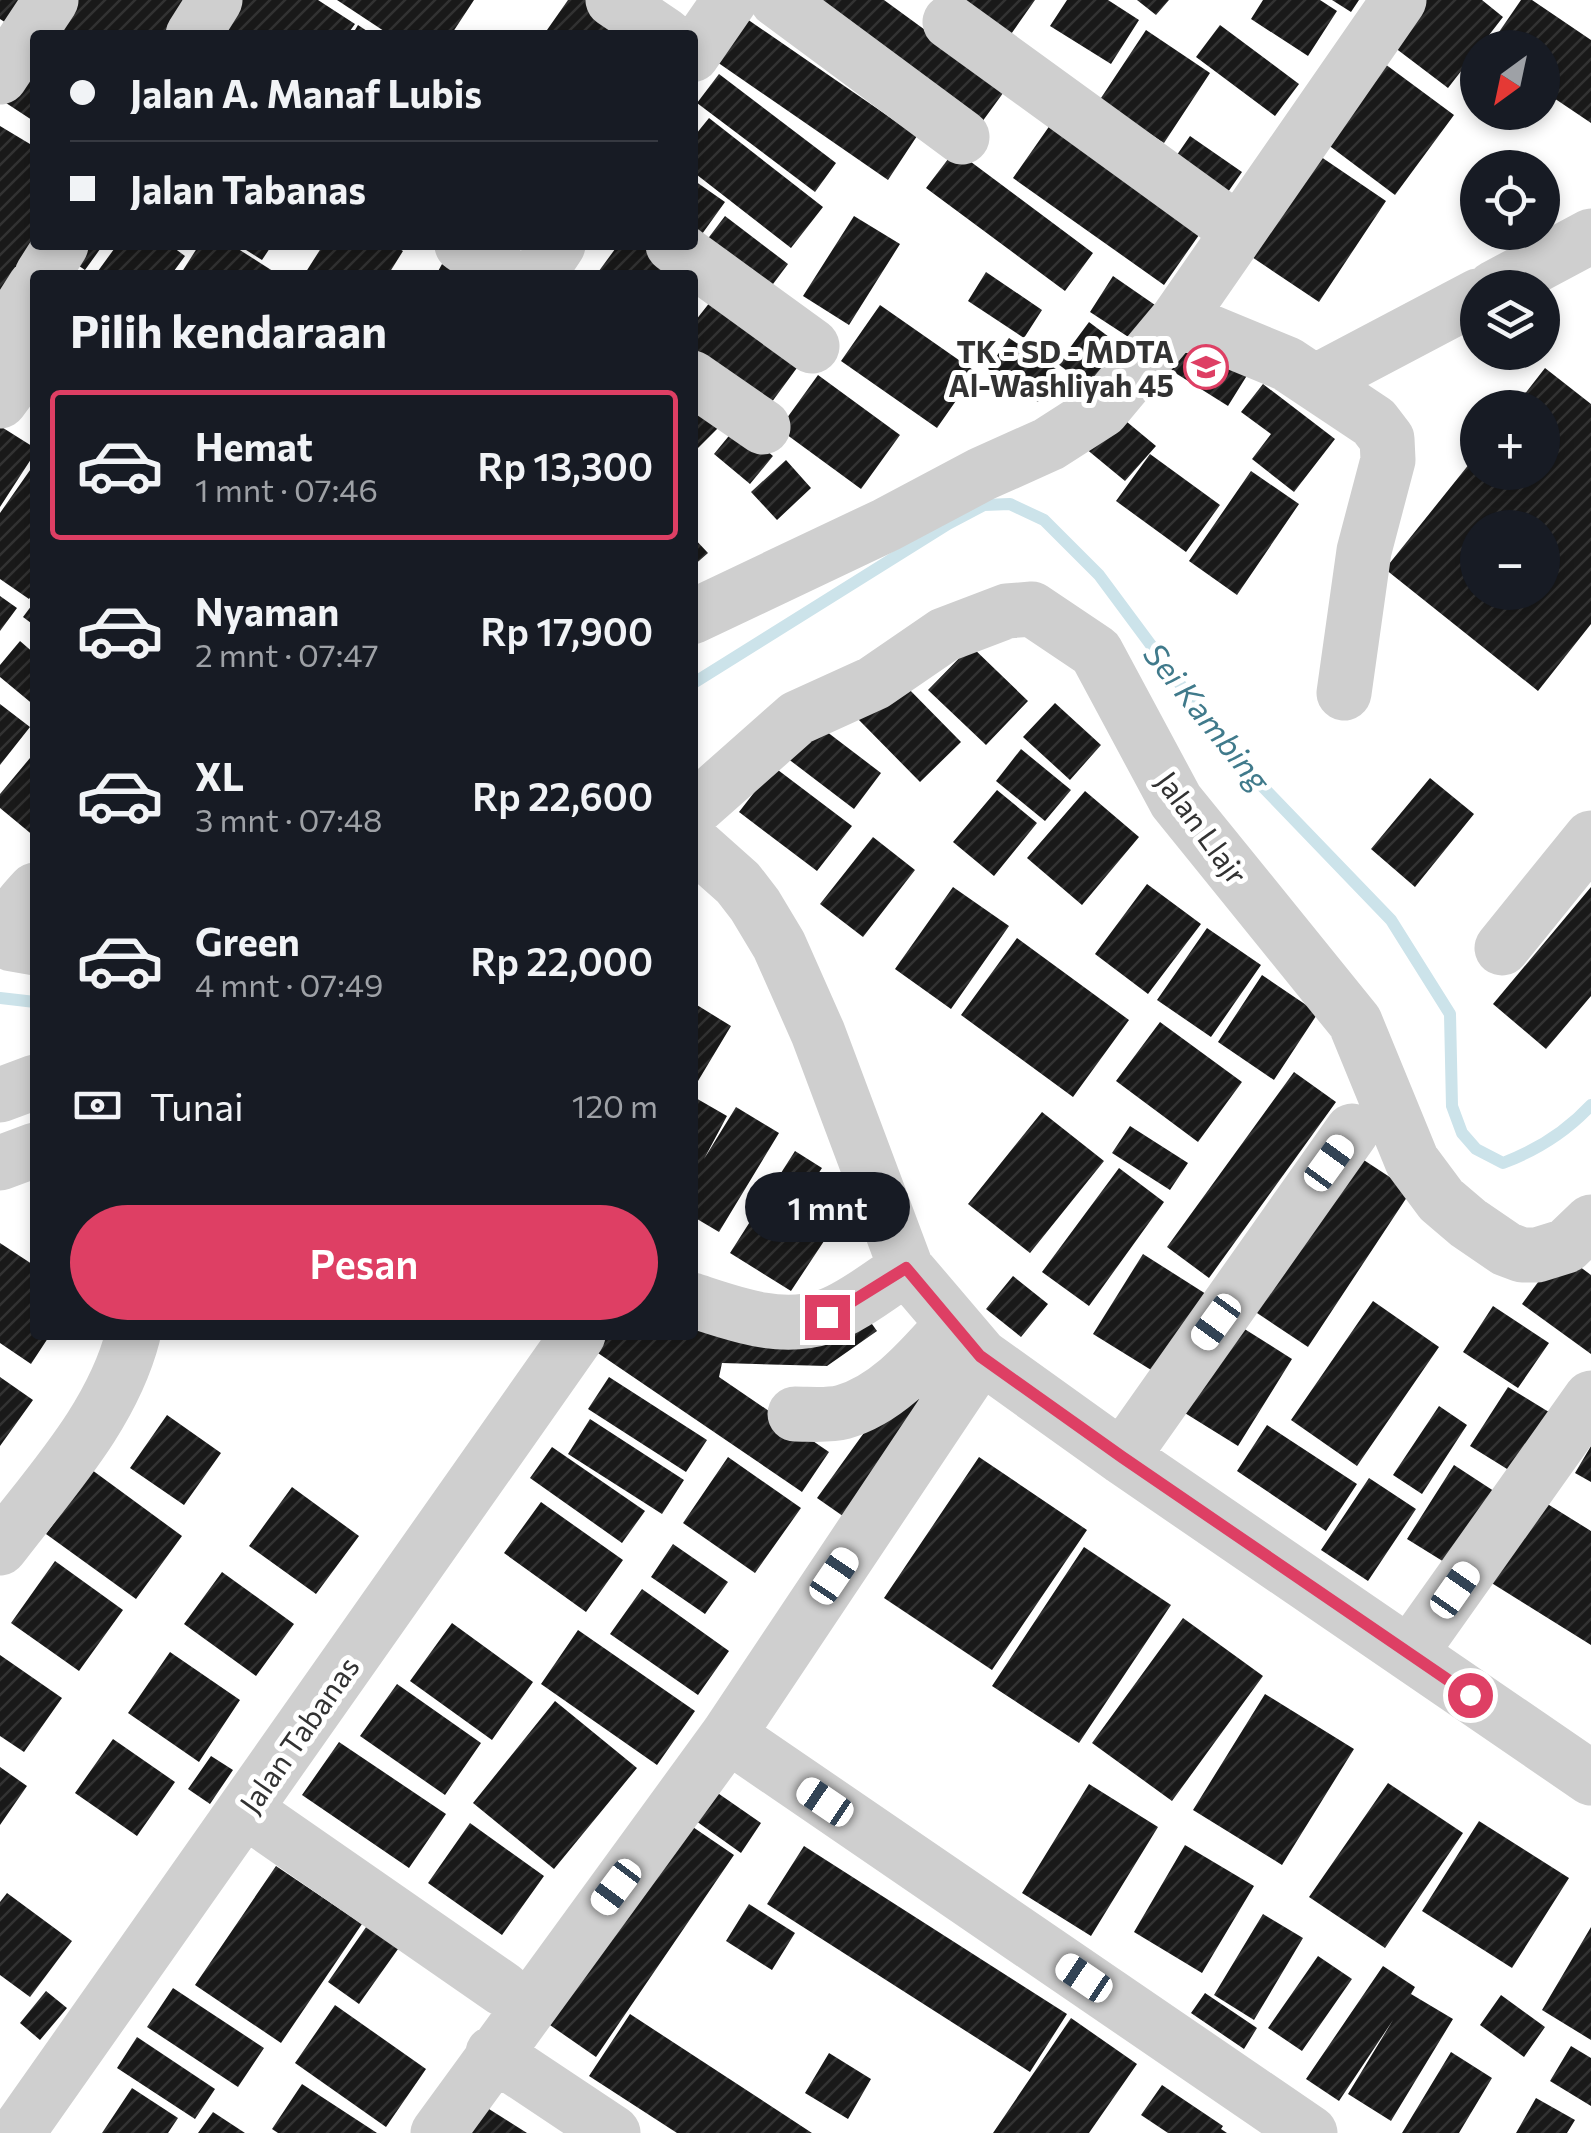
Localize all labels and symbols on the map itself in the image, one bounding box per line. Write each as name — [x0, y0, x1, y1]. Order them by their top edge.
north arrow — [1460, 30, 1560, 130]
place label: TK - SD - MDTA Al-Washliyah 45 — [948, 332, 1174, 403]
school or university icon: TK - SD - MDTA Al-Washliyah 45 — [1183, 344, 1229, 390]
water label: Sei Kambing — [1136, 634, 1281, 799]
street label: Jalan Llajr — [1150, 763, 1256, 891]
car — [1299, 1130, 1359, 1196]
callout: 1 mnt — [744, 1172, 910, 1242]
car — [1186, 1289, 1246, 1355]
route end — [805, 1295, 850, 1340]
car — [805, 1543, 863, 1609]
car — [1426, 1557, 1484, 1623]
street label: Jalan Tabanas — [230, 1648, 366, 1820]
route start — [1448, 1673, 1493, 1718]
car — [792, 1773, 858, 1831]
car — [586, 1854, 646, 1920]
car — [1051, 1949, 1117, 2007]

